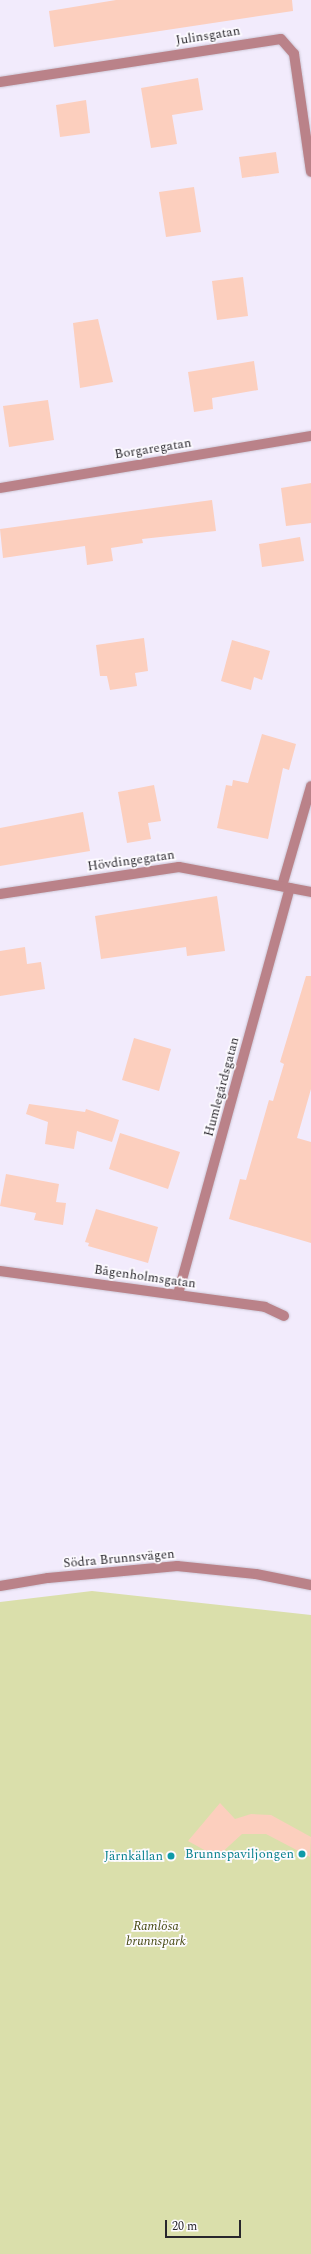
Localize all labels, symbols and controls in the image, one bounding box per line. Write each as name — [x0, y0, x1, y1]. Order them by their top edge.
street label: Julinsgatan — [175, 23, 241, 49]
street label: Borgaregatan — [114, 435, 192, 463]
street label: Hövdingegatan — [86, 847, 176, 875]
street label: Humlegårdsgatan — [201, 1036, 243, 1138]
street label: Bågenholmsgatan — [93, 1262, 197, 1292]
street label: Södra Brunnsvägen — [63, 1546, 175, 1572]
place label: Brunnspaviljongen — [185, 1846, 294, 1862]
place label: Järnkällan — [104, 1848, 163, 1864]
marker: Brunnspaviljongen — [297, 1849, 307, 1859]
marker: Järnkällan — [166, 1851, 176, 1861]
park label: Ramlösa brunnspark — [126, 1919, 186, 1950]
scale bar — [167, 2212, 243, 2238]
text: 20 m — [172, 2217, 197, 2236]

